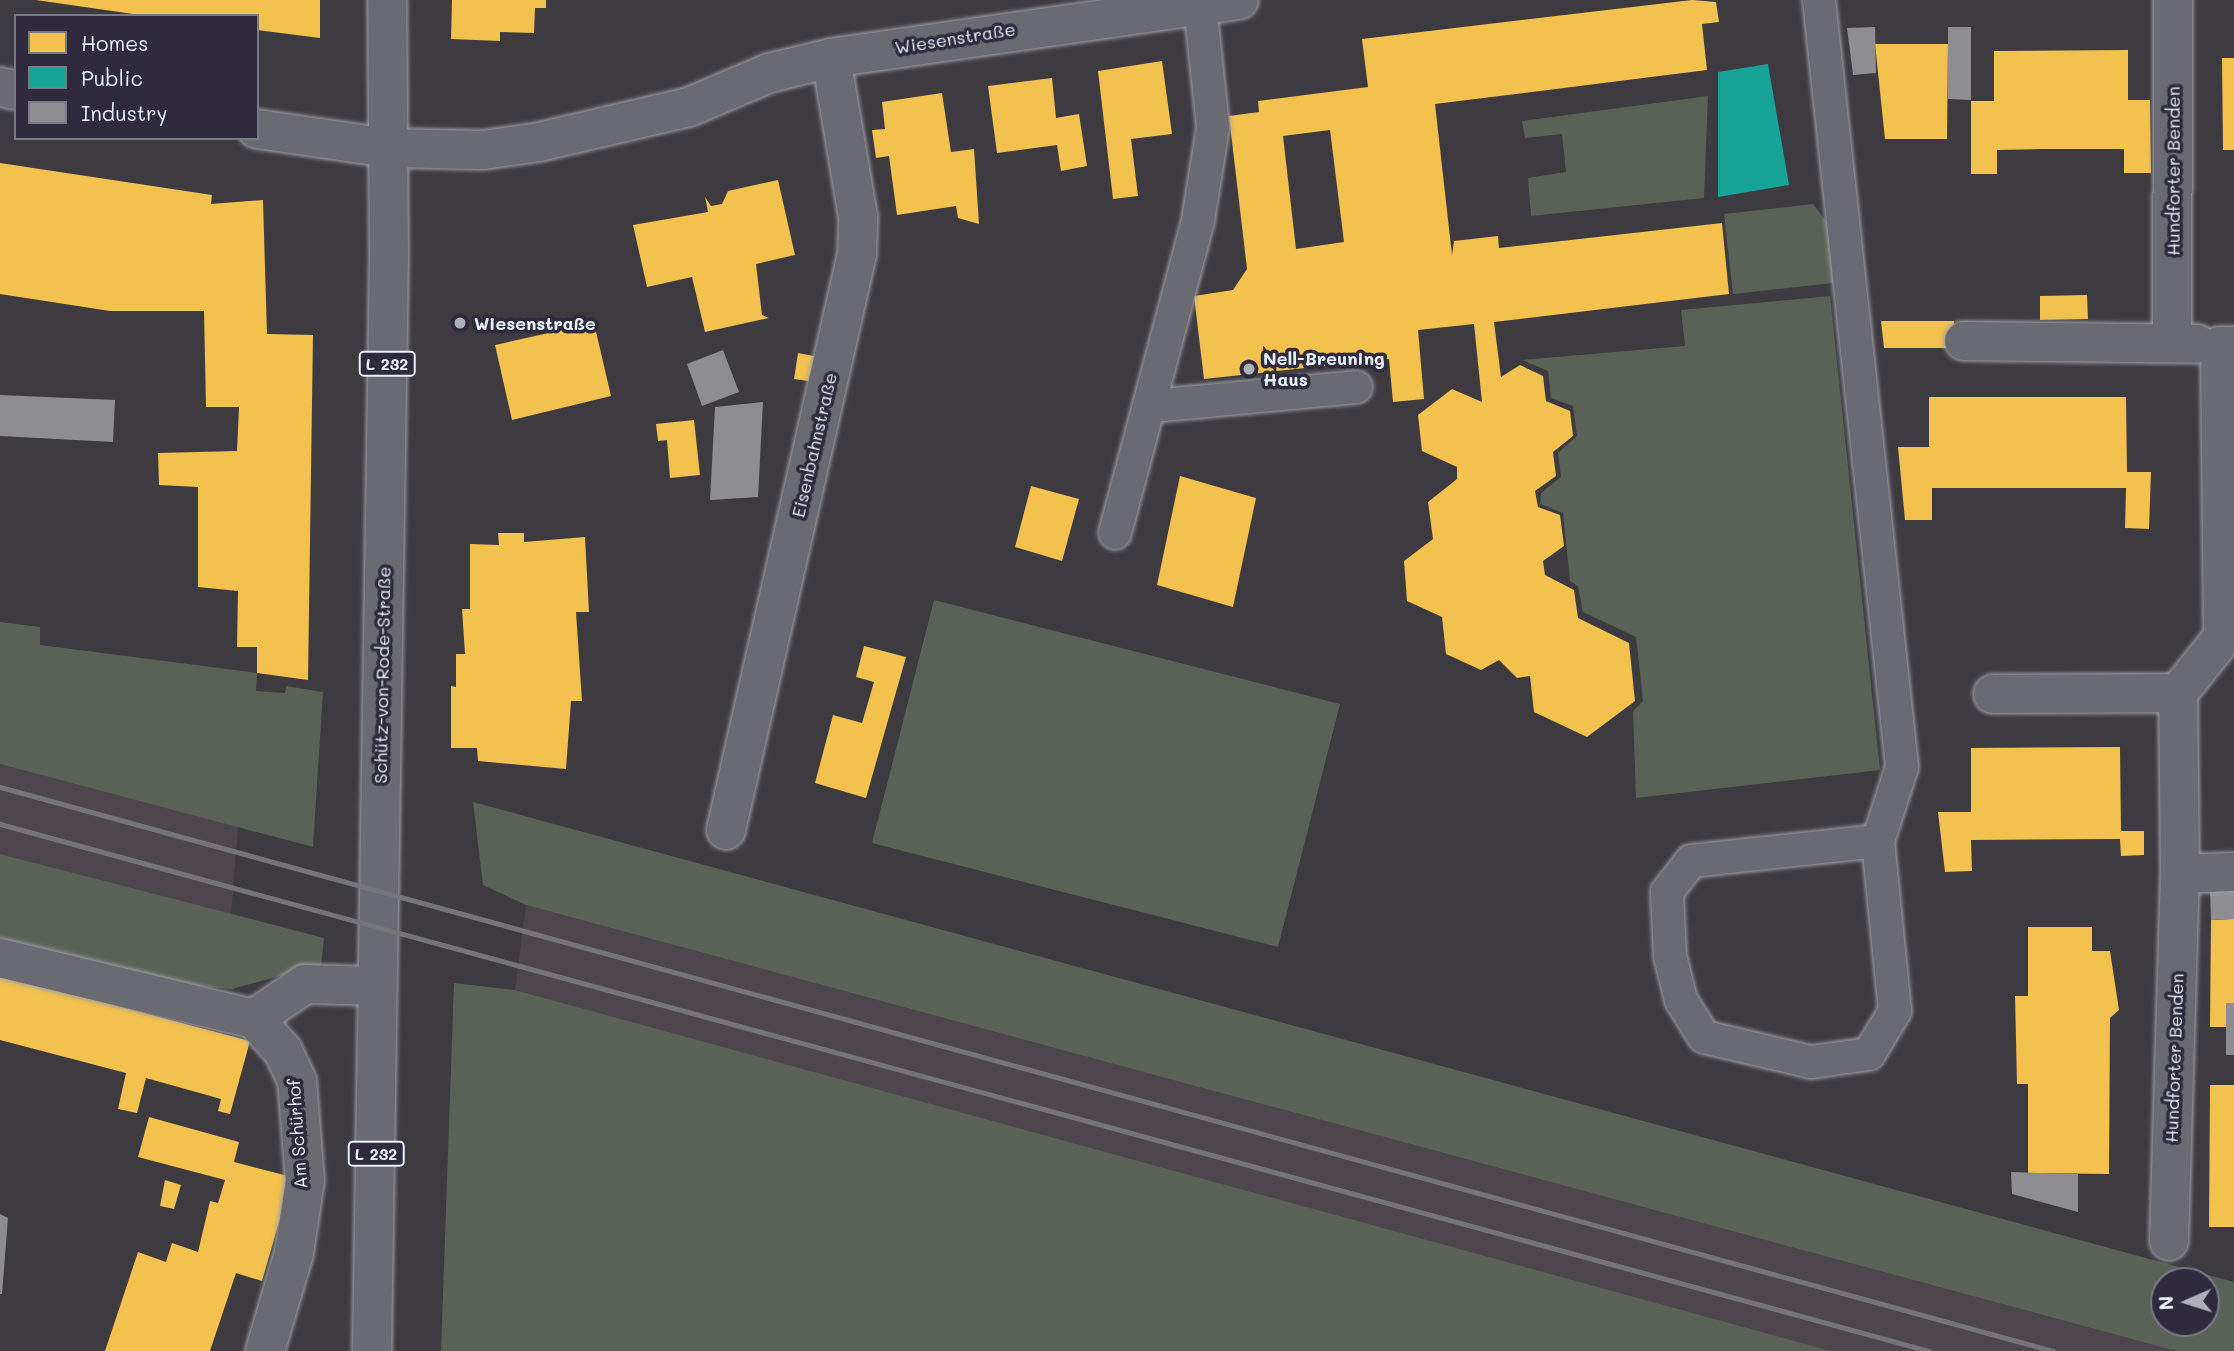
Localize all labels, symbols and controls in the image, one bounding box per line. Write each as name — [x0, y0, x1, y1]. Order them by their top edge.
legend — [14, 14, 259, 140]
street label: Wiesenstraße — [893, 18, 1017, 58]
text: Homes — [81, 29, 148, 56]
text: Public — [81, 64, 143, 91]
street label: Hundforter Benden — [2162, 86, 2184, 256]
text: Industry — [81, 99, 168, 126]
place label: Wiesenstraße — [474, 312, 596, 334]
marker: Wiesenstraße — [452, 315, 468, 331]
place label: Nell-Breuning Haus — [1263, 348, 1385, 390]
road number: L 232 — [357, 352, 417, 376]
marker: Nell-Breuning Haus — [1241, 361, 1257, 377]
street label: Eisenbahnstraße — [787, 370, 841, 520]
street label: Schütz-von-Rode-Straße — [369, 566, 395, 784]
street label: Hundforter Benden — [2160, 973, 2188, 1143]
street label: Am Schürhof — [282, 1078, 312, 1190]
road number: L 232 — [346, 1142, 406, 1166]
north arrow — [2150, 1267, 2220, 1337]
text: N — [2153, 1295, 2178, 1311]

